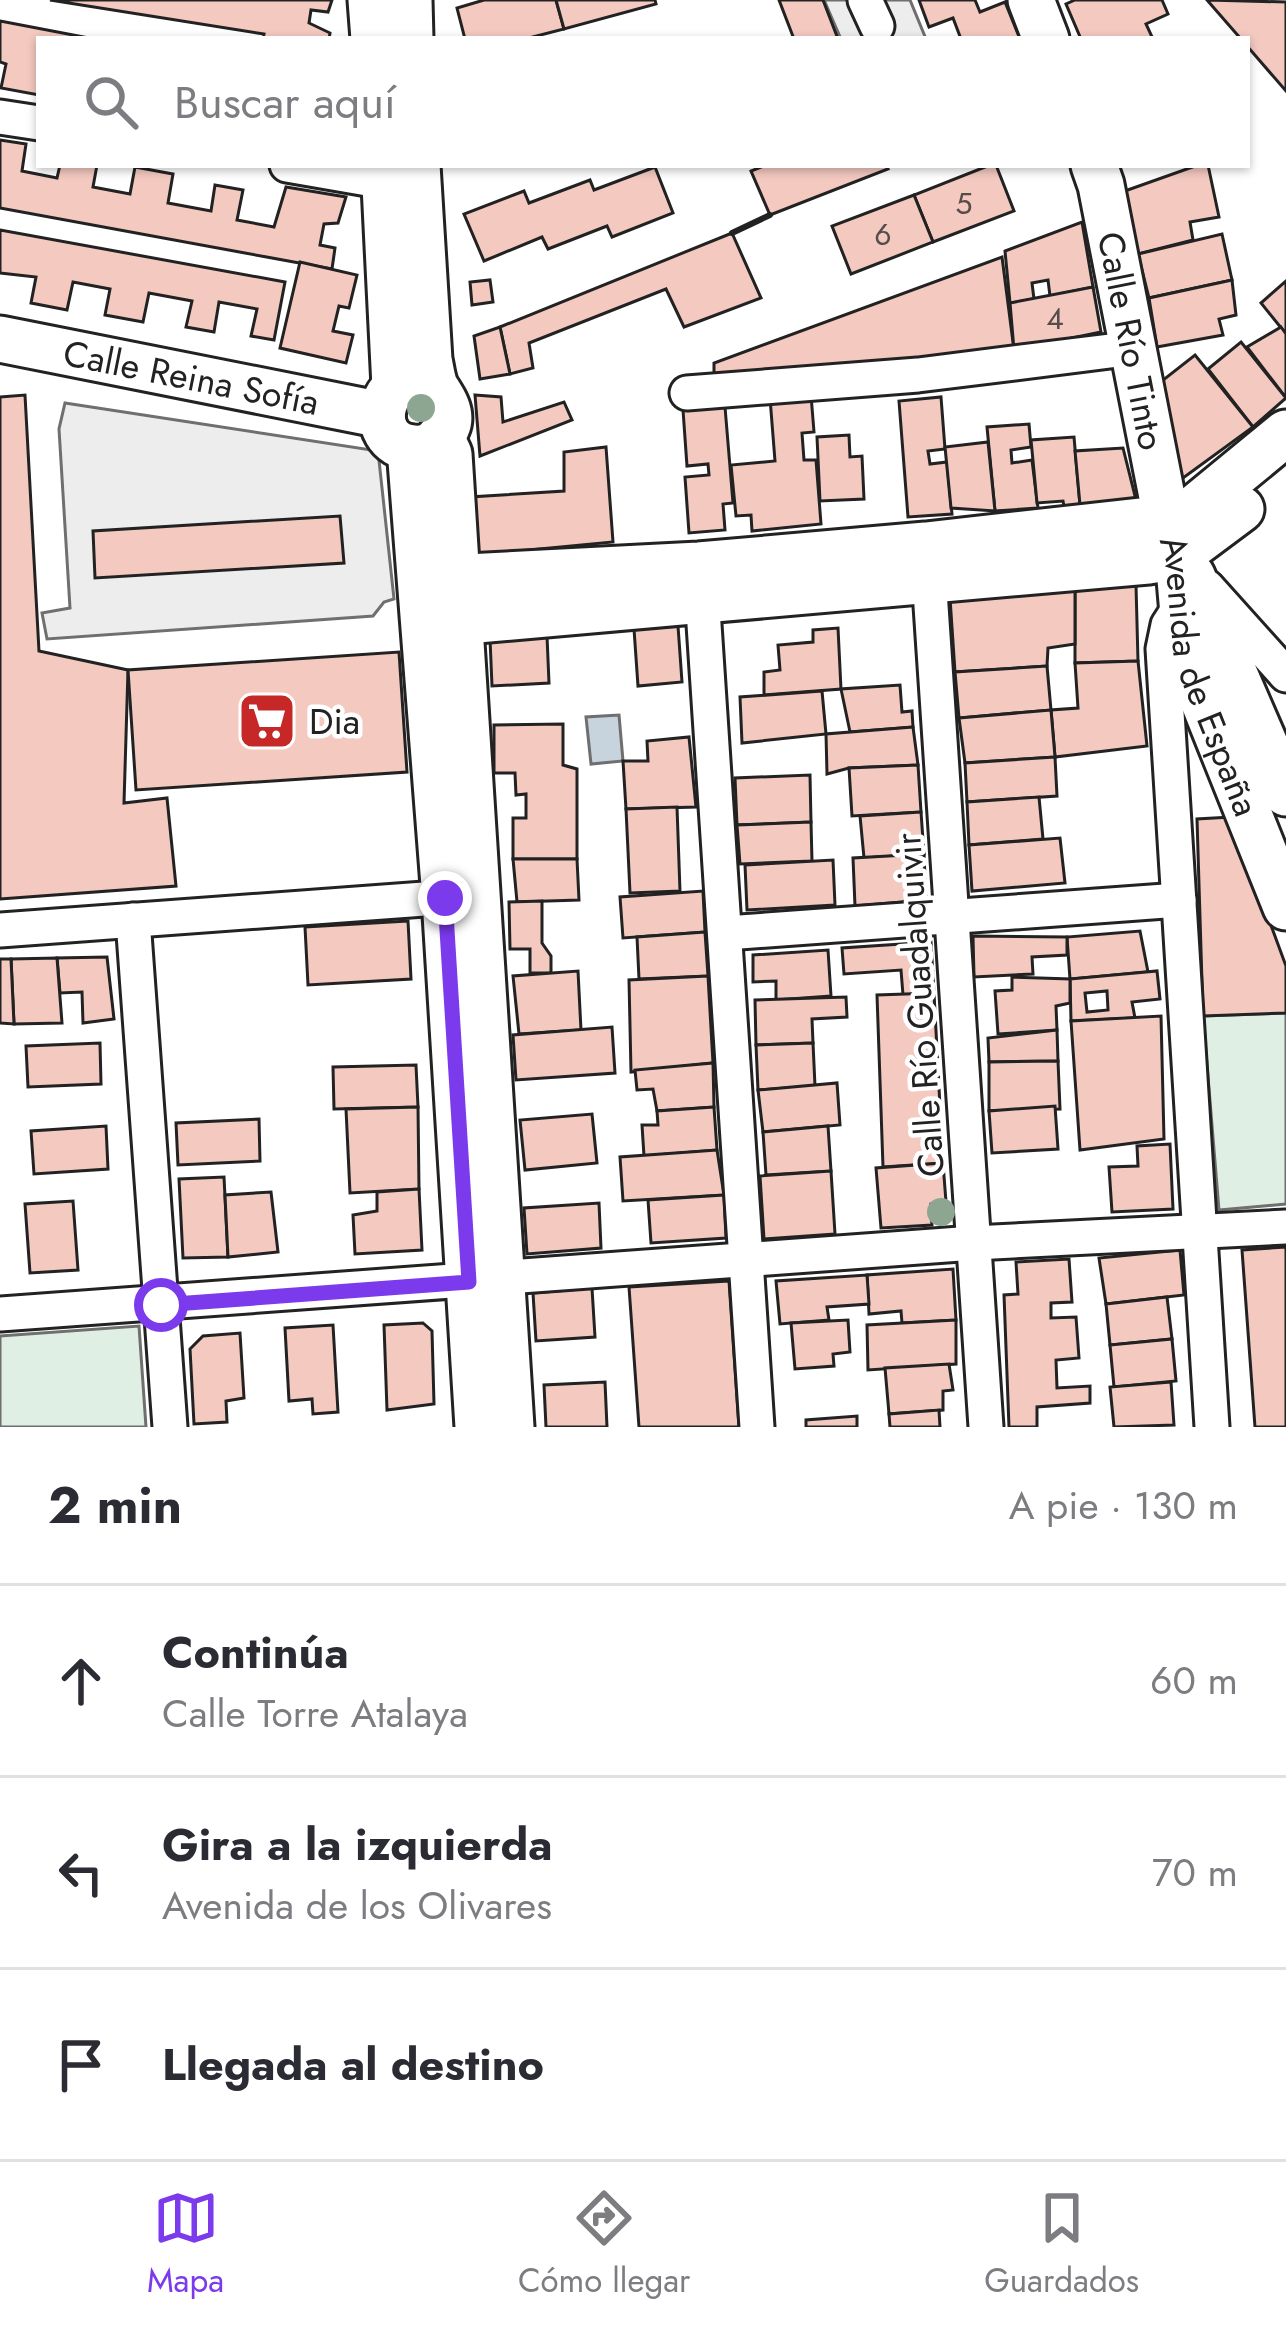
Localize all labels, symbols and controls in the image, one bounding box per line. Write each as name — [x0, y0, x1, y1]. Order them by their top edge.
search box — [36, 36, 1250, 168]
icon: search — [78, 69, 144, 135]
text: Buscar aquí — [174, 70, 396, 135]
house number: 5 — [956, 182, 972, 225]
house number: 6 — [874, 213, 892, 256]
street label: Calle Río Tinto — [1085, 227, 1178, 454]
house number: 4 — [1046, 297, 1064, 340]
street label: Calle Reina Sofía — [59, 326, 324, 428]
street label: Avenida de España — [1147, 528, 1273, 824]
supermarket icon: Dia — [236, 690, 298, 752]
place label: Dia — [309, 695, 360, 747]
street label: Calle Río Guadalquivir — [881, 831, 957, 1179]
route end — [418, 871, 472, 925]
route start — [134, 1278, 188, 1332]
text: 2 min — [48, 1468, 182, 1542]
text: A pie · 130 m — [1009, 1477, 1238, 1534]
text: Continúa — [162, 1620, 349, 1685]
icon: ahead — [48, 1648, 114, 1714]
text: 60 m — [1150, 1652, 1238, 1709]
text: Calle Torre Atalaya — [162, 1685, 468, 1742]
text: Gira a la izquierda — [162, 1812, 553, 1877]
icon: left — [48, 1840, 114, 1906]
text: 70 m — [1152, 1844, 1238, 1901]
text: Avenida de los Olivares — [162, 1877, 552, 1934]
icon: arrive — [48, 2032, 114, 2098]
text: Llegada al destino — [162, 2032, 544, 2097]
tab: Mapa — [147, 2185, 224, 2304]
tab: Cómo llegar — [518, 2185, 690, 2304]
tab: Guardados — [984, 2185, 1139, 2304]

